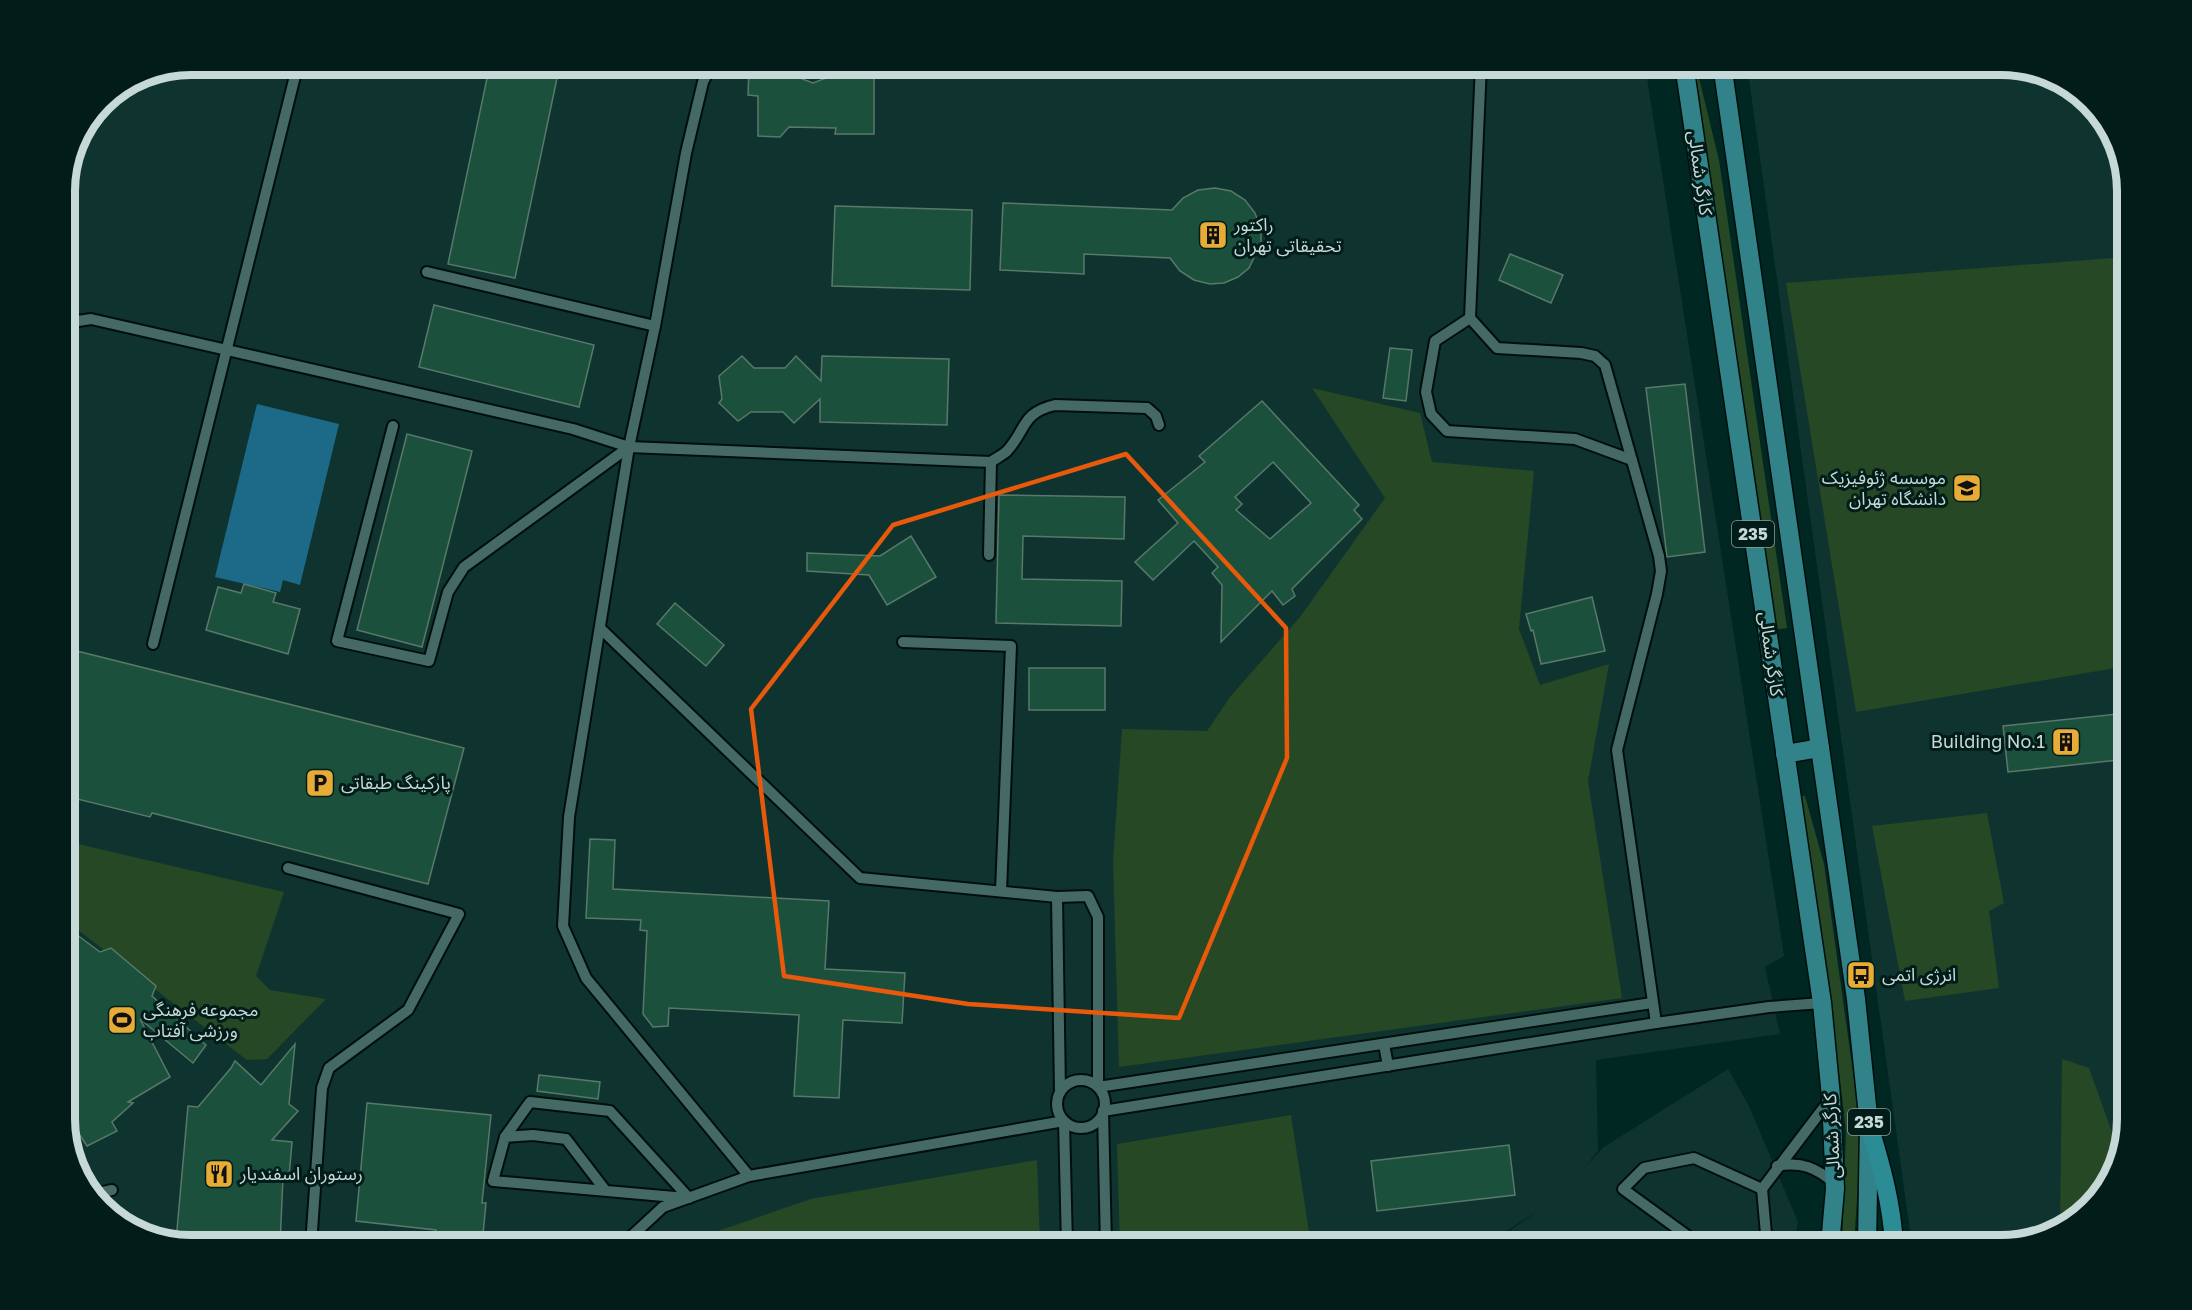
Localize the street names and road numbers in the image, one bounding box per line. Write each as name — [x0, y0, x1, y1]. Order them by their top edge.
street label: کارگر شمالی — [1683, 129, 1718, 217]
road number: 235 — [1732, 521, 1774, 547]
street label: کارگر شمالی — [1754, 610, 1789, 698]
street label: کارگر شمالی — [1818, 1092, 1845, 1179]
road number: 235 — [1848, 1109, 1890, 1135]

